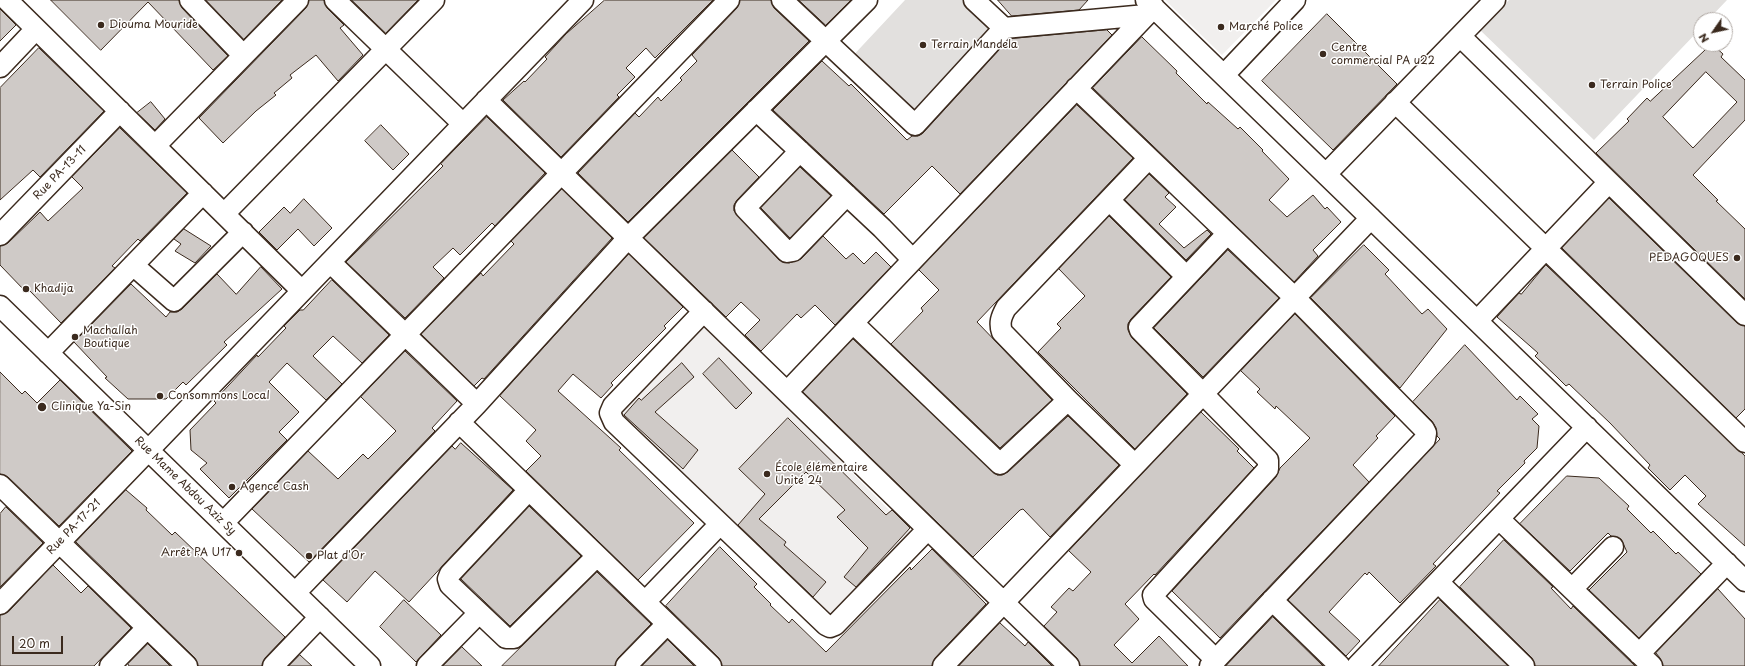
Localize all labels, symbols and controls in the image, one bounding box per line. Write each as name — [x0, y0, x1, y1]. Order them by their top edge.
north arrow — [1693, 12, 1733, 52]
place label: Diouma Mouride — [109, 18, 198, 32]
marker: Diouma Mouride — [96, 20, 106, 30]
place label: Marché Police — [1229, 20, 1303, 34]
marker: Marché Police — [1216, 22, 1226, 32]
text: N — [1694, 30, 1713, 47]
place label: Terrain Mandela — [931, 38, 1018, 52]
marker: Terrain Mandela — [918, 40, 928, 50]
place label: Centre commercial PA u22 — [1331, 41, 1435, 67]
marker: Centre commercial PA u22 — [1318, 49, 1328, 59]
place label: Terrain Police — [1600, 78, 1672, 92]
marker: Terrain Police — [1587, 80, 1597, 90]
street label: Rue PA-13-11 — [31, 143, 89, 203]
place label: PEDAGOQUES — [1649, 251, 1729, 265]
marker: PEDAGOQUES — [1732, 253, 1742, 263]
place label: Khadija — [34, 282, 74, 296]
marker: Khadija — [21, 284, 31, 294]
place label: Machallah Boutique — [83, 324, 138, 350]
marker: Machallah Boutique — [70, 332, 80, 342]
place label: Consommons Local — [168, 389, 270, 403]
marker: Consommons Local — [155, 391, 165, 401]
place label: Clinique Ya-Sin — [51, 400, 131, 414]
marker: Clinique Ya-Sin — [36, 401, 48, 413]
street label: Rue Mame Abdou Aziz Sy — [132, 434, 238, 538]
place label: École élémentaire Unité 24 — [775, 461, 868, 487]
marker: École élémentaire Unité 24 — [762, 469, 772, 479]
place label: Agence Cash — [240, 480, 309, 494]
marker: Agence Cash — [227, 482, 237, 492]
street label: Rue PA-17-21 — [44, 497, 104, 557]
place label: Arrêt PA U17 — [161, 546, 231, 560]
marker: Arrêt PA U17 — [234, 548, 244, 558]
place label: Plat d'Or — [317, 549, 365, 563]
marker: Plat d'Or — [304, 551, 314, 561]
scale bar — [14, 628, 65, 654]
text: 20 m — [19, 634, 50, 652]

